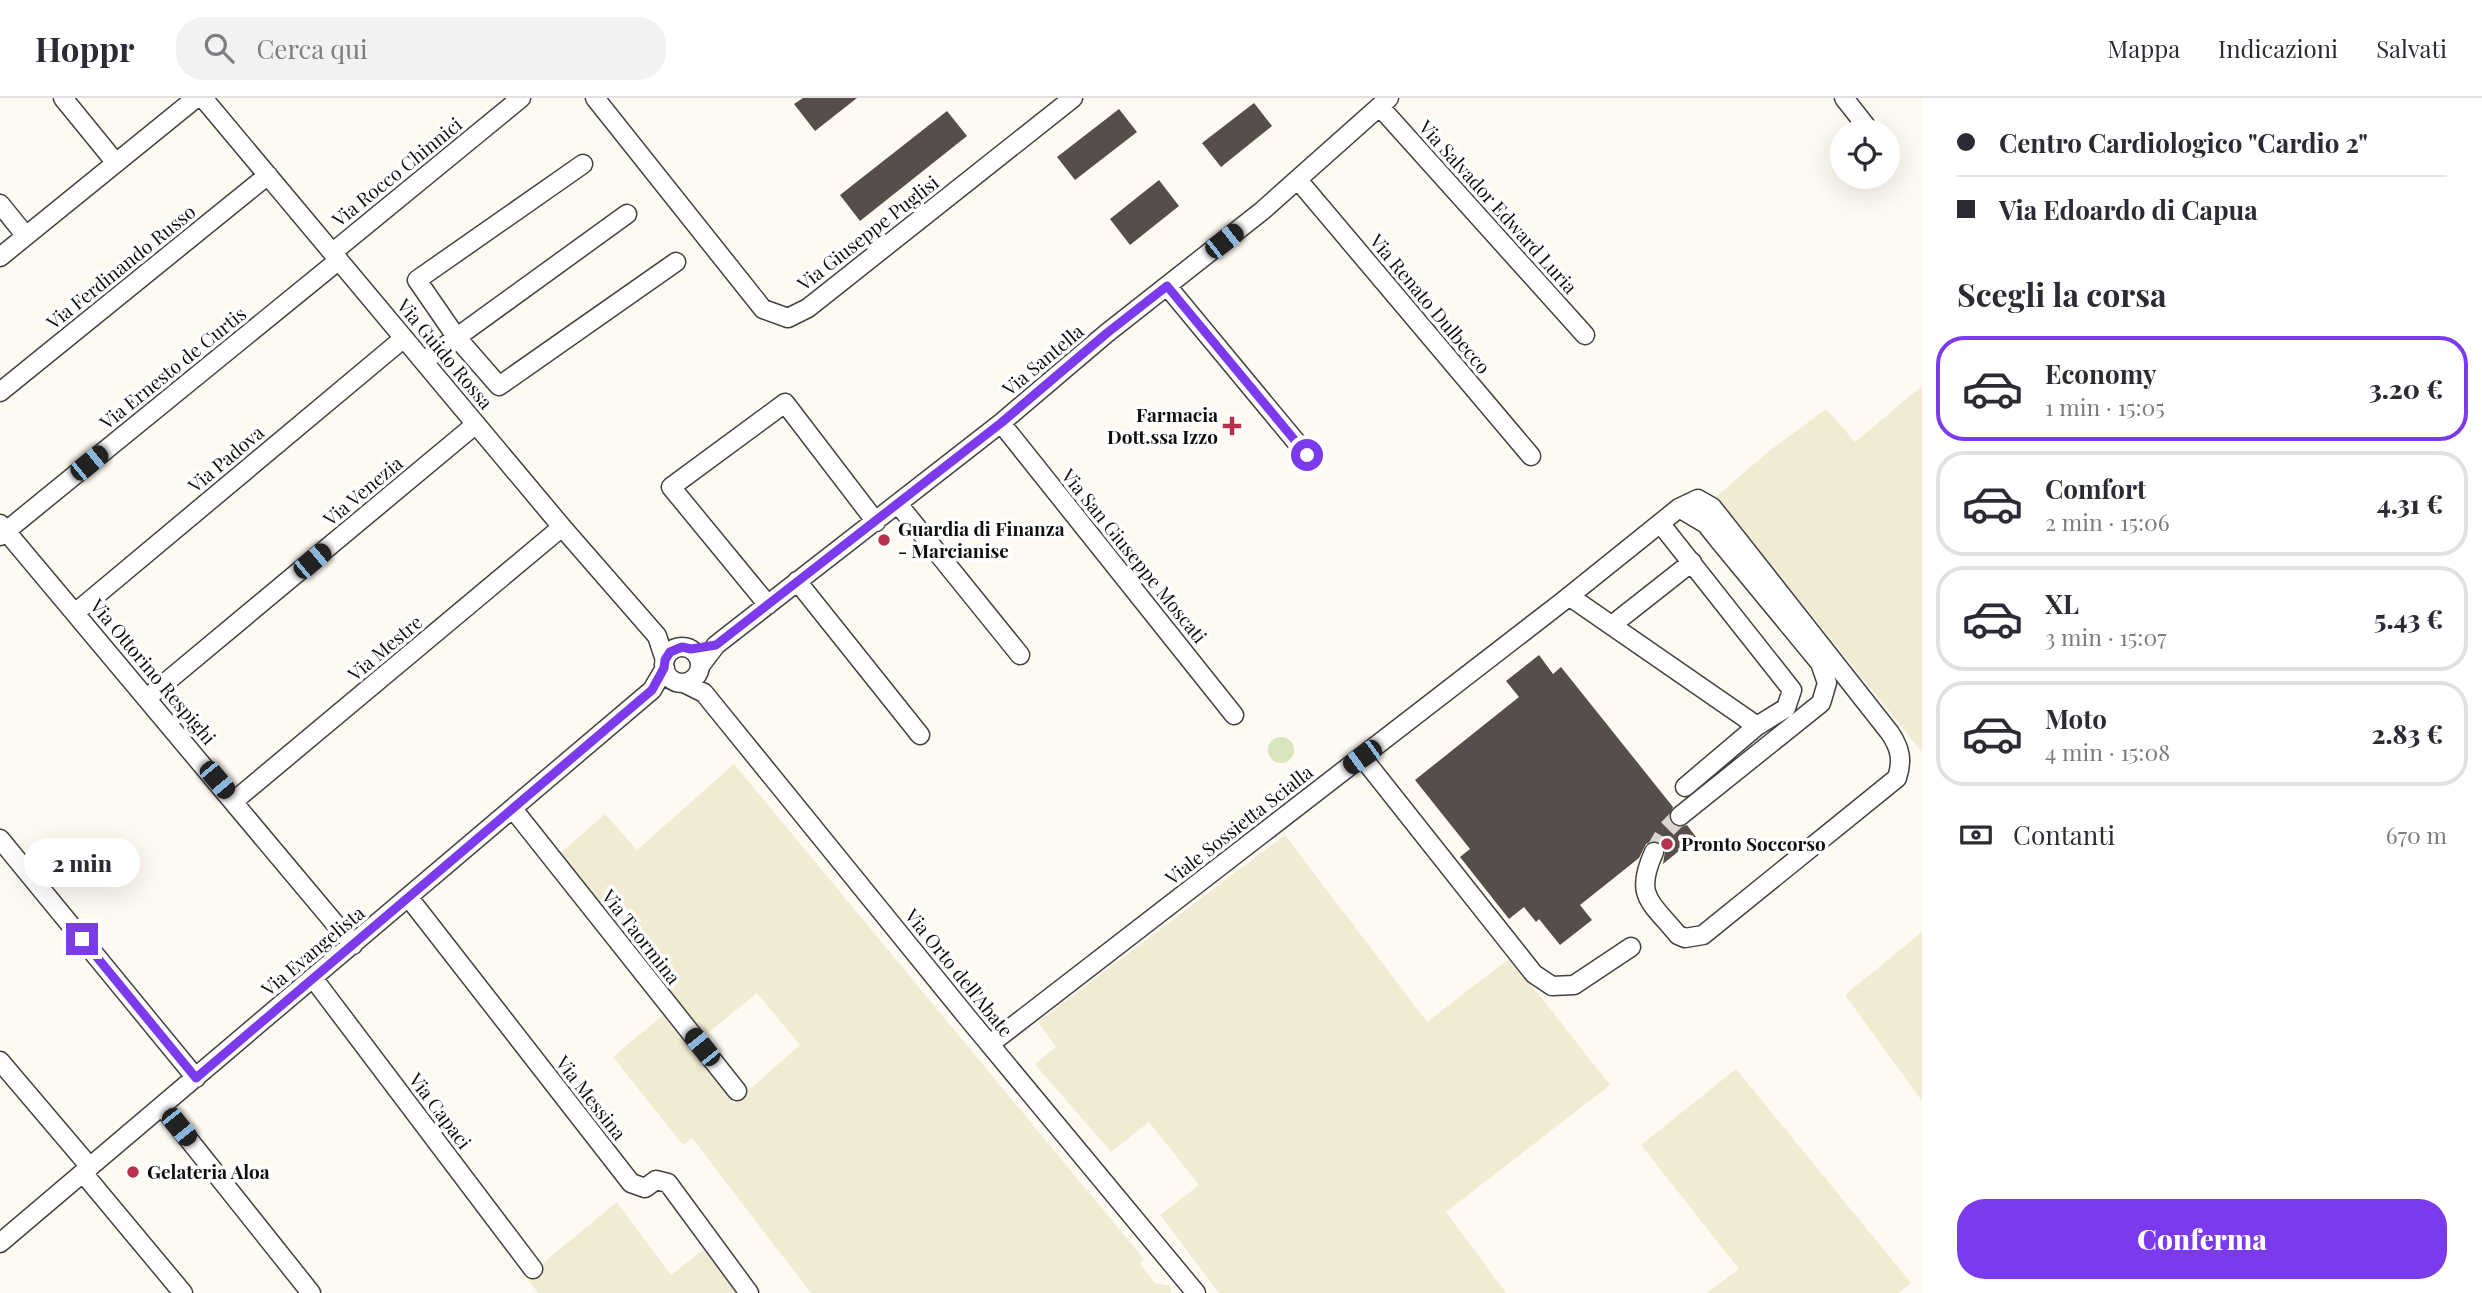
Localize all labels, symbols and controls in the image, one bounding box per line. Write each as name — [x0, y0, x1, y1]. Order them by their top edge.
search box — [176, 17, 666, 80]
text: Hoppr — [35, 26, 134, 70]
icon: search — [200, 29, 238, 67]
text: Cerca qui — [256, 31, 368, 66]
text: Mappa — [2108, 32, 2180, 64]
text: Indicazioni — [2218, 32, 2338, 64]
text: Salvati — [2376, 32, 2447, 64]
street label: Via Rocco Chinnici — [325, 110, 467, 232]
street label: Via Salvador Edward Luria — [1413, 113, 1584, 299]
map controls — [1830, 119, 1900, 189]
button: locate — [1830, 119, 1900, 189]
text: Centro Cardiologico "Cardio 2" — [1999, 125, 2368, 160]
street label: Via Giuseppe Puglisi — [791, 169, 944, 296]
text: Via Edoardo di Capua — [1999, 192, 2258, 227]
street label: Via Ferdinando Russo — [40, 198, 200, 335]
car — [1201, 220, 1248, 262]
street label: Via Renato Dulbecco — [1364, 227, 1497, 379]
text: Scegli la corsa — [1957, 272, 2167, 315]
street label: Via Guido Rossa — [391, 292, 500, 414]
street label: Via Ernesto de Curtis — [93, 300, 251, 435]
street label: Via Santella — [995, 317, 1089, 402]
text: Economy — [2045, 356, 2156, 391]
icon: car — [1961, 357, 2024, 420]
text: 3.20 € — [2369, 371, 2443, 406]
text: 1 min · 15:05 — [2045, 391, 2165, 422]
place label: Farmacia Dott.ssa Izzo — [1107, 401, 1218, 449]
marker: Farmacia Dott.ssa Izzo — [1224, 418, 1240, 434]
street label: Via Padova — [181, 419, 269, 498]
route start — [1291, 439, 1323, 471]
car — [67, 442, 112, 484]
street label: Via Venezia — [317, 449, 408, 532]
street label: Via San Giuseppe Moscati — [1056, 462, 1214, 648]
text: Comfort — [2045, 471, 2146, 506]
icon: car — [1961, 472, 2024, 535]
text: 4.31 € — [2377, 486, 2443, 521]
text: 2 min · 15:06 — [2045, 506, 2170, 537]
place label: Guardia di Finanza - Marcianise — [898, 515, 1065, 563]
marker: Guardia di Finanza - Marcianise — [876, 532, 892, 548]
car — [290, 539, 335, 583]
text: XL — [2045, 586, 2079, 621]
icon: car — [1961, 587, 2024, 650]
street label: Via Ottorino Respighi — [85, 592, 223, 750]
text: 5.43 € — [2374, 601, 2443, 636]
street label: Via Mestre — [341, 608, 427, 687]
text: 3 min · 15:07 — [2045, 621, 2167, 652]
text: Moto — [2045, 701, 2107, 736]
icon: car — [1961, 702, 2024, 765]
text: 2.83 € — [2371, 716, 2443, 751]
car — [1339, 736, 1386, 778]
text: 4 min · 15:08 — [2045, 736, 2170, 767]
car — [196, 757, 239, 803]
street label: Viale Sossietta Scialla — [1159, 758, 1318, 891]
icon: cash — [1957, 816, 1995, 854]
text: Contanti — [2013, 817, 2115, 852]
text: 670 m — [2386, 819, 2447, 850]
place label: Pronto Soccorso — [1681, 830, 1826, 856]
marker: Pronto Soccorso — [1659, 836, 1675, 852]
callout: 2 min — [24, 838, 140, 886]
text: 2 min — [52, 847, 112, 878]
street label: Via Taormina — [596, 883, 687, 990]
street label: Via Evangelista — [254, 899, 370, 1002]
street label: Via Orto dell'Abate — [899, 902, 1020, 1042]
route end — [66, 923, 98, 955]
car — [681, 1024, 724, 1070]
street label: Via Messina — [550, 1049, 633, 1145]
street label: Via Capaci — [403, 1066, 478, 1154]
car — [158, 1104, 201, 1150]
place label: Gelateria Aloa — [147, 1158, 270, 1184]
marker: Gelateria Aloa — [125, 1164, 141, 1180]
button: Conferma — [1957, 1199, 2447, 1279]

